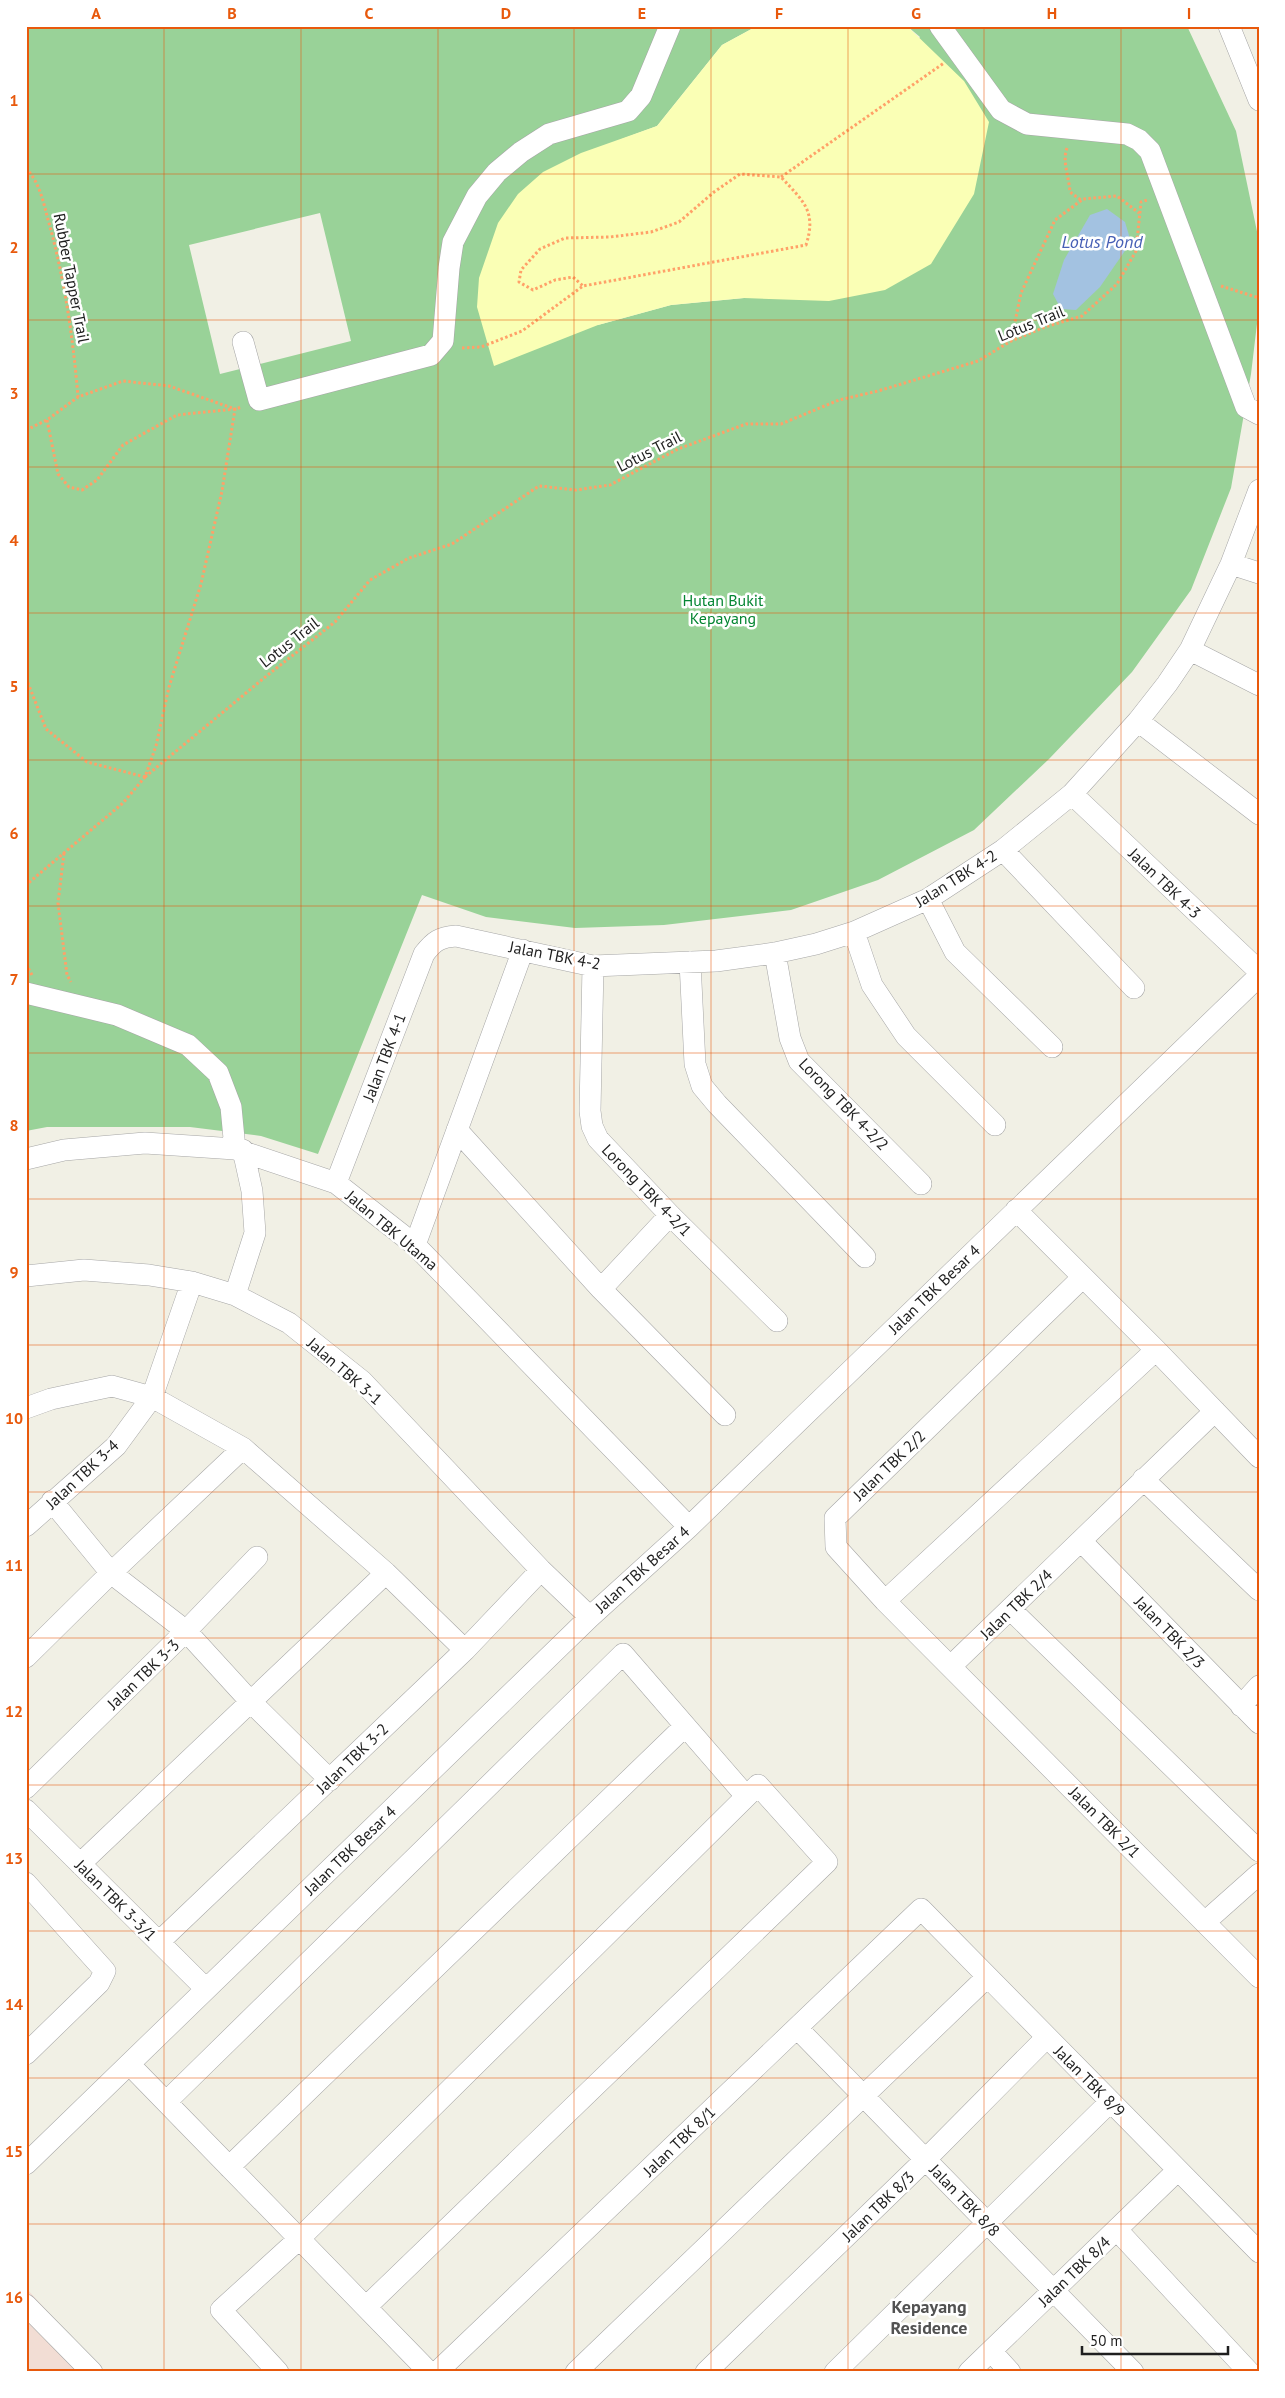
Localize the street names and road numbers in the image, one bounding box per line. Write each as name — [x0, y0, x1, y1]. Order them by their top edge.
street label: Rubber Tapper Trail — [50, 211, 94, 345]
street label: Lotus Trail — [995, 300, 1067, 345]
street label: Lotus Trail — [613, 426, 685, 476]
street label: Lotus Trail — [255, 612, 323, 671]
street label: Jalan TBK 4-3 — [1124, 843, 1205, 922]
street label: Jalan TBK 4-2 — [911, 845, 1001, 912]
street label: Jalan TBK 4-2 — [507, 936, 602, 974]
street label: Jalan TBK 4-1 — [358, 1010, 410, 1105]
street label: Lorong TBK 4-2/2 — [795, 1054, 893, 1154]
street label: Lorong TBK 4-2/1 — [598, 1140, 696, 1240]
street label: Jalan TBK Utama — [341, 1185, 442, 1274]
street label: Jalan TBK Besar 4 — [883, 1240, 984, 1339]
street label: Jalan TBK 3-1 — [303, 1332, 387, 1409]
street label: Jalan TBK 2/2 — [848, 1426, 929, 1505]
street label: Jalan TBK 3-4 — [41, 1435, 123, 1514]
street label: Jalan TBK Besar 4 — [590, 1521, 694, 1617]
street label: Jalan TBK 2/4 — [975, 1564, 1056, 1644]
street label: Jalan TBK 2/3 — [1130, 1591, 1209, 1672]
street label: Jalan TBK 3-3 — [102, 1635, 183, 1714]
street label: Jalan TBK 3-2 — [311, 1719, 392, 1798]
street label: Jalan TBK 2/1 — [1064, 1781, 1145, 1862]
street label: Jalan TBK Besar 4 — [299, 1801, 400, 1900]
street label: Jalan TBK 3-3/1 — [70, 1854, 161, 1945]
street label: Jalan TBK 8/9 — [1049, 2040, 1130, 2121]
street label: Jalan TBK 8/1 — [638, 2102, 719, 2181]
street label: Jalan TBK 8/8 — [925, 2159, 1004, 2240]
street label: Jalan TBK 8/3 — [837, 2167, 918, 2246]
street label: Jalan TBK 8/4 — [1033, 2231, 1114, 2311]

